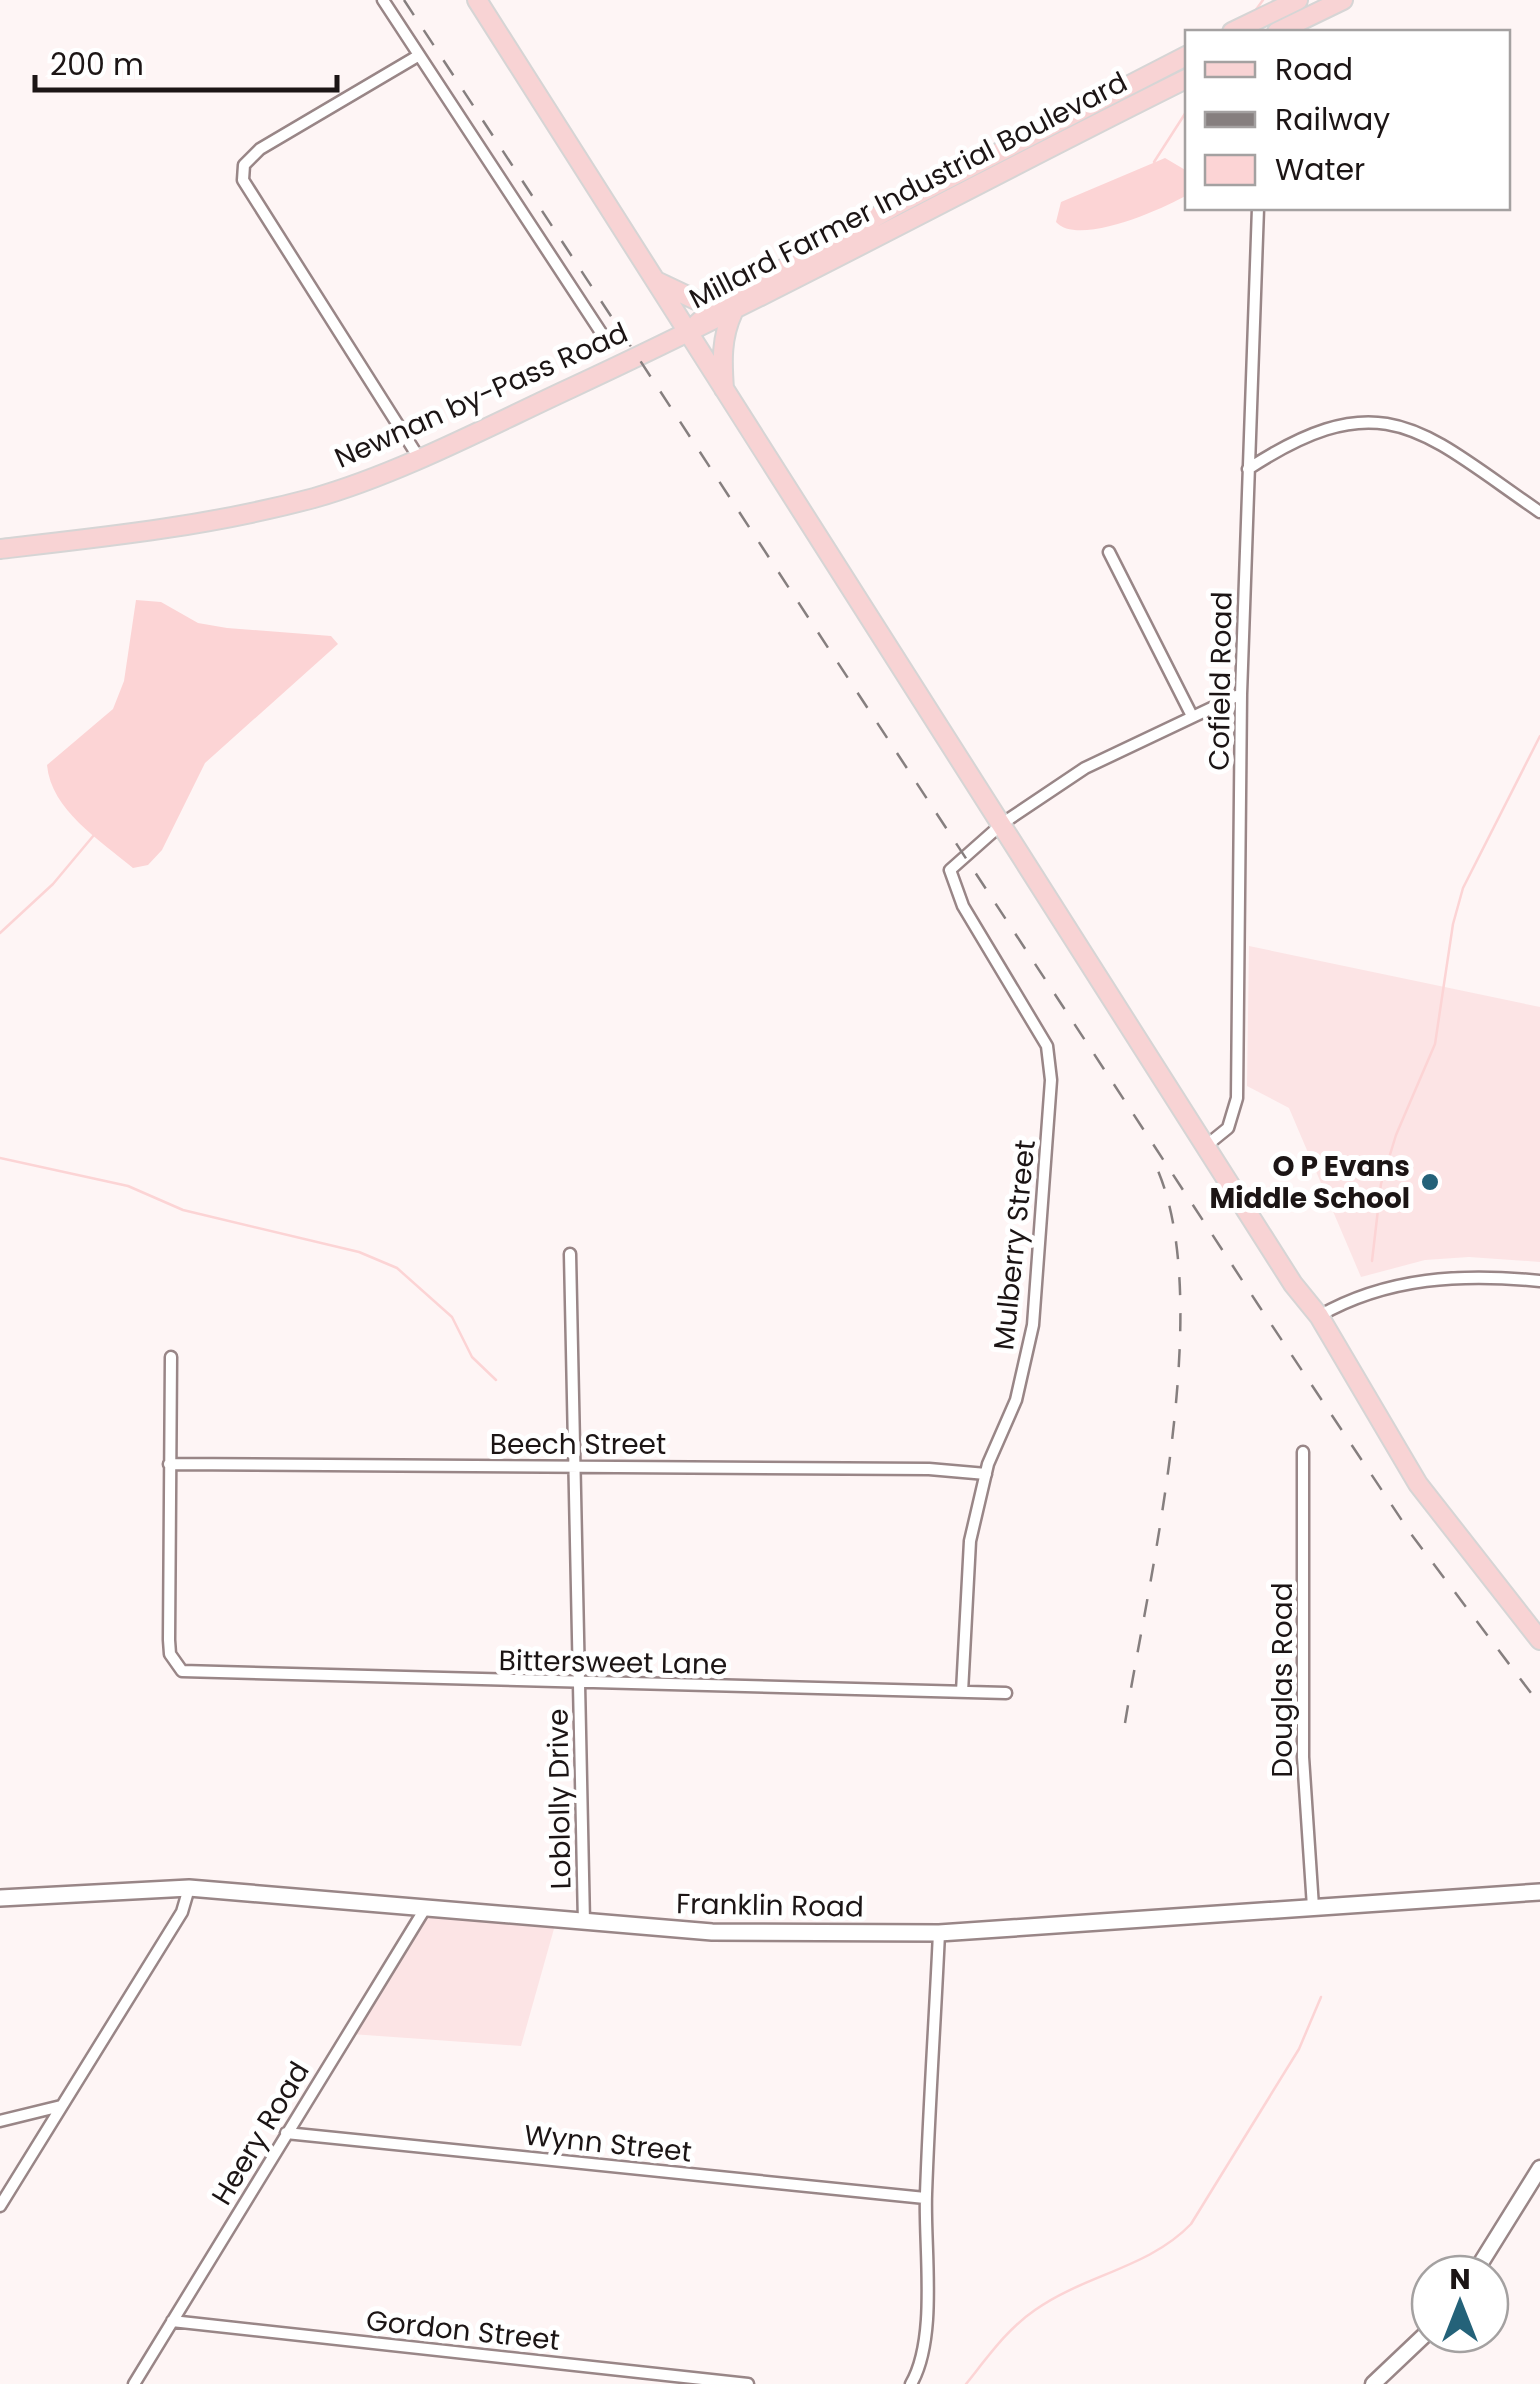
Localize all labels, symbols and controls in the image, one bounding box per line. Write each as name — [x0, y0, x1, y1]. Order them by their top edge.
scale bar — [35, 30, 338, 92]
legend — [1185, 30, 1510, 210]
text: 200 m — [50, 43, 144, 86]
text: Road — [1275, 48, 1353, 91]
street label: Millard Farmer Industrial Boulevard — [683, 63, 1134, 318]
text: Railway — [1275, 98, 1390, 141]
text: Water — [1275, 148, 1365, 191]
street label: Newnan by-Pass Road — [328, 313, 634, 478]
street label: Cofield Road — [1199, 591, 1242, 771]
street label: Mulberry Street — [984, 1138, 1045, 1352]
place label: O P Evans Middle School — [1210, 1147, 1410, 1218]
marker: O P Evans Middle School — [1419, 1171, 1441, 1193]
street label: Beech Street — [490, 1425, 666, 1464]
street label: Douglas Road — [1263, 1582, 1302, 1778]
street label: Bittersweet Lane — [498, 1641, 728, 1684]
street label: Loblolly Drive — [538, 1708, 581, 1890]
street label: Franklin Road — [676, 1884, 864, 1927]
street label: Heery Road — [202, 2054, 318, 2212]
street label: Wynn Street — [522, 2115, 694, 2172]
north arrow — [1410, 2254, 1510, 2354]
text: N — [1449, 2260, 1471, 2299]
street label: Gordon Street — [364, 2301, 562, 2360]

